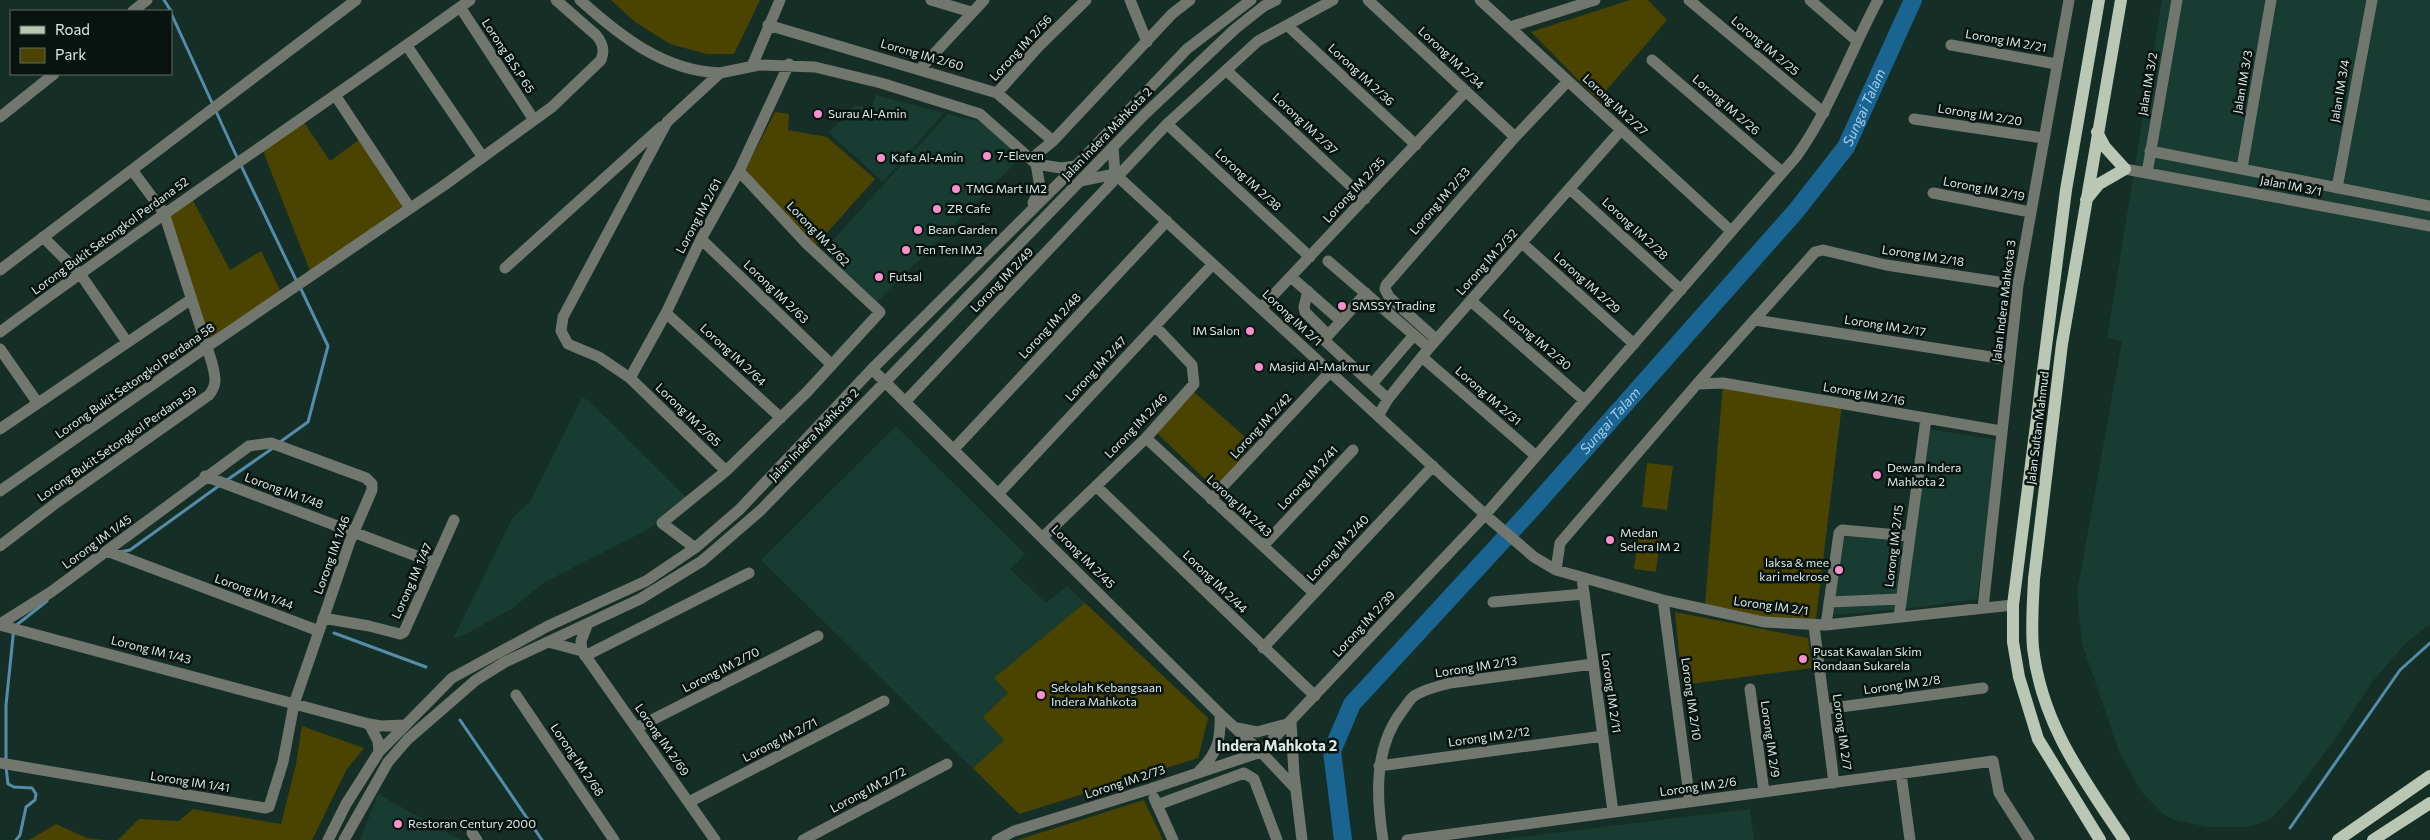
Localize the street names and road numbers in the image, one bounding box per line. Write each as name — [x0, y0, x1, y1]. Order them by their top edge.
street label: Lorong IM 2/56 — [986, 12, 1054, 83]
street label: Lorong IM 2/25 — [1729, 13, 1802, 78]
street label: Lorong B.S.P 65 — [480, 16, 538, 95]
street label: Lorong IM 2/34 — [1416, 23, 1487, 91]
street label: Lorong IM 2/21 — [1964, 26, 2048, 54]
street label: Lorong IM 2/60 — [879, 36, 965, 73]
street label: Lorong IM 2/36 — [1326, 40, 1397, 108]
street label: Jalan IM 3/3 — [2230, 49, 2255, 115]
street label: Jalan IM 3/2 — [2135, 51, 2161, 117]
street label: Jalan IM 3/4 — [2327, 58, 2352, 124]
street label: Lorong IM 2/27 — [1580, 71, 1651, 138]
street label: Lorong IM 2/26 — [1690, 71, 1763, 137]
street label: Jalan Indera Mahkota 2 — [1059, 84, 1155, 183]
street label: Lorong IM 2/37 — [1270, 90, 1341, 157]
street label: Lorong IM 2/20 — [1937, 100, 2023, 128]
street label: Lorong IM 2/38 — [1213, 145, 1284, 213]
street label: Lorong IM 2/35 — [1319, 154, 1387, 225]
street label: Lorong IM 2/33 — [1406, 164, 1472, 237]
street label: Jalan IM 3/1 — [2259, 172, 2323, 199]
street label: Lorong Bukit Setongkol Perdana 52 — [28, 173, 191, 297]
street label: Lorong IM 2/19 — [1942, 173, 2026, 203]
street label: Lorong IM 2/61 — [673, 176, 724, 255]
street label: Lorong IM 2/28 — [1600, 194, 1671, 262]
street label: Lorong IM 2/62 — [784, 198, 853, 269]
street label: Lorong IM 2/32 — [1453, 225, 1520, 297]
street label: Jalan Indera Mahkota 3 — [1989, 239, 2018, 363]
street label: Lorong IM 2/18 — [1881, 242, 1965, 268]
street label: Lorong IM 2/49 — [967, 244, 1036, 314]
street label: Lorong IM 2/29 — [1552, 249, 1624, 316]
street label: Lorong IM 2/63 — [741, 257, 812, 326]
street label: Lorong IM 2/1 — [1260, 286, 1325, 348]
street label: Lorong IM 2/48 — [1015, 290, 1083, 361]
street label: Lorong IM 2/30 — [1501, 306, 1575, 373]
street label: Lorong IM 2/17 — [1844, 312, 1927, 338]
street label: Lorong Bukit Setongkol Perdana 58 — [52, 320, 217, 441]
street label: Lorong IM 2/64 — [698, 320, 769, 388]
street label: Lorong IM 2/47 — [1062, 333, 1129, 403]
street label: Lorong IM 2/31 — [1453, 363, 1524, 428]
street label: Jalan Sultan Mahmud — [2023, 370, 2052, 485]
street label: Lorong IM 2/16 — [1822, 379, 1906, 407]
street label: Lorong IM 2/65 — [653, 380, 724, 449]
street label: Lorong Bukit Setongkol Perdana 59 — [34, 383, 199, 504]
street label: Jalan Indera Mahkota 2 — [766, 385, 862, 484]
street label: Lorong IM 2/46 — [1101, 390, 1170, 460]
street label: Lorong IM 2/42 — [1227, 390, 1294, 461]
street label: Lorong IM 2/41 — [1274, 443, 1340, 512]
street label: Lorong IM 1/48 — [243, 469, 326, 511]
street label: Lorong IM 2/43 — [1204, 472, 1275, 539]
street label: Lorong IM 2/15 — [1881, 504, 1905, 588]
street label: Lorong IM 1/45 — [59, 511, 134, 571]
street label: Lorong IM 2/40 — [1303, 511, 1371, 583]
street label: Lorong IM 1/46 — [310, 513, 352, 596]
street label: Lorong IM 2/45 — [1049, 522, 1118, 591]
street label: Lorong IM 1/47 — [388, 541, 434, 621]
street label: Lorong IM 2/44 — [1181, 547, 1251, 616]
street label: Lorong IM 1/44 — [213, 570, 296, 612]
street label: Lorong IM 2/39 — [1329, 588, 1397, 659]
street label: Lorong IM 2/1 — [1733, 593, 1810, 617]
street label: Lorong IM 1/43 — [110, 632, 193, 666]
street label: Lorong IM 2/70 — [680, 644, 762, 695]
street label: Lorong IM 2/11 — [1599, 652, 1625, 734]
street label: Lorong IM 2/13 — [1434, 653, 1518, 679]
street label: Lorong IM 2/10 — [1679, 657, 1705, 741]
street label: Lorong IM 2/8 — [1862, 672, 1941, 696]
street label: Lorong IM 2/7 — [1831, 693, 1855, 771]
street label: Lorong IM 2/9 — [1759, 699, 1783, 778]
street label: Lorong IM 2/69 — [633, 701, 693, 778]
street label: Lorong IM 2/71 — [740, 714, 819, 764]
street label: Lorong IM 2/68 — [548, 720, 607, 799]
street label: Lorong IM 2/12 — [1447, 723, 1531, 749]
street label: Lorong IM 2/73 — [1083, 761, 1167, 801]
street label: Lorong IM 2/72 — [827, 763, 908, 815]
street label: Lorong IM 1/41 — [149, 768, 231, 794]
street label: Lorong IM 2/6 — [1658, 774, 1737, 798]

